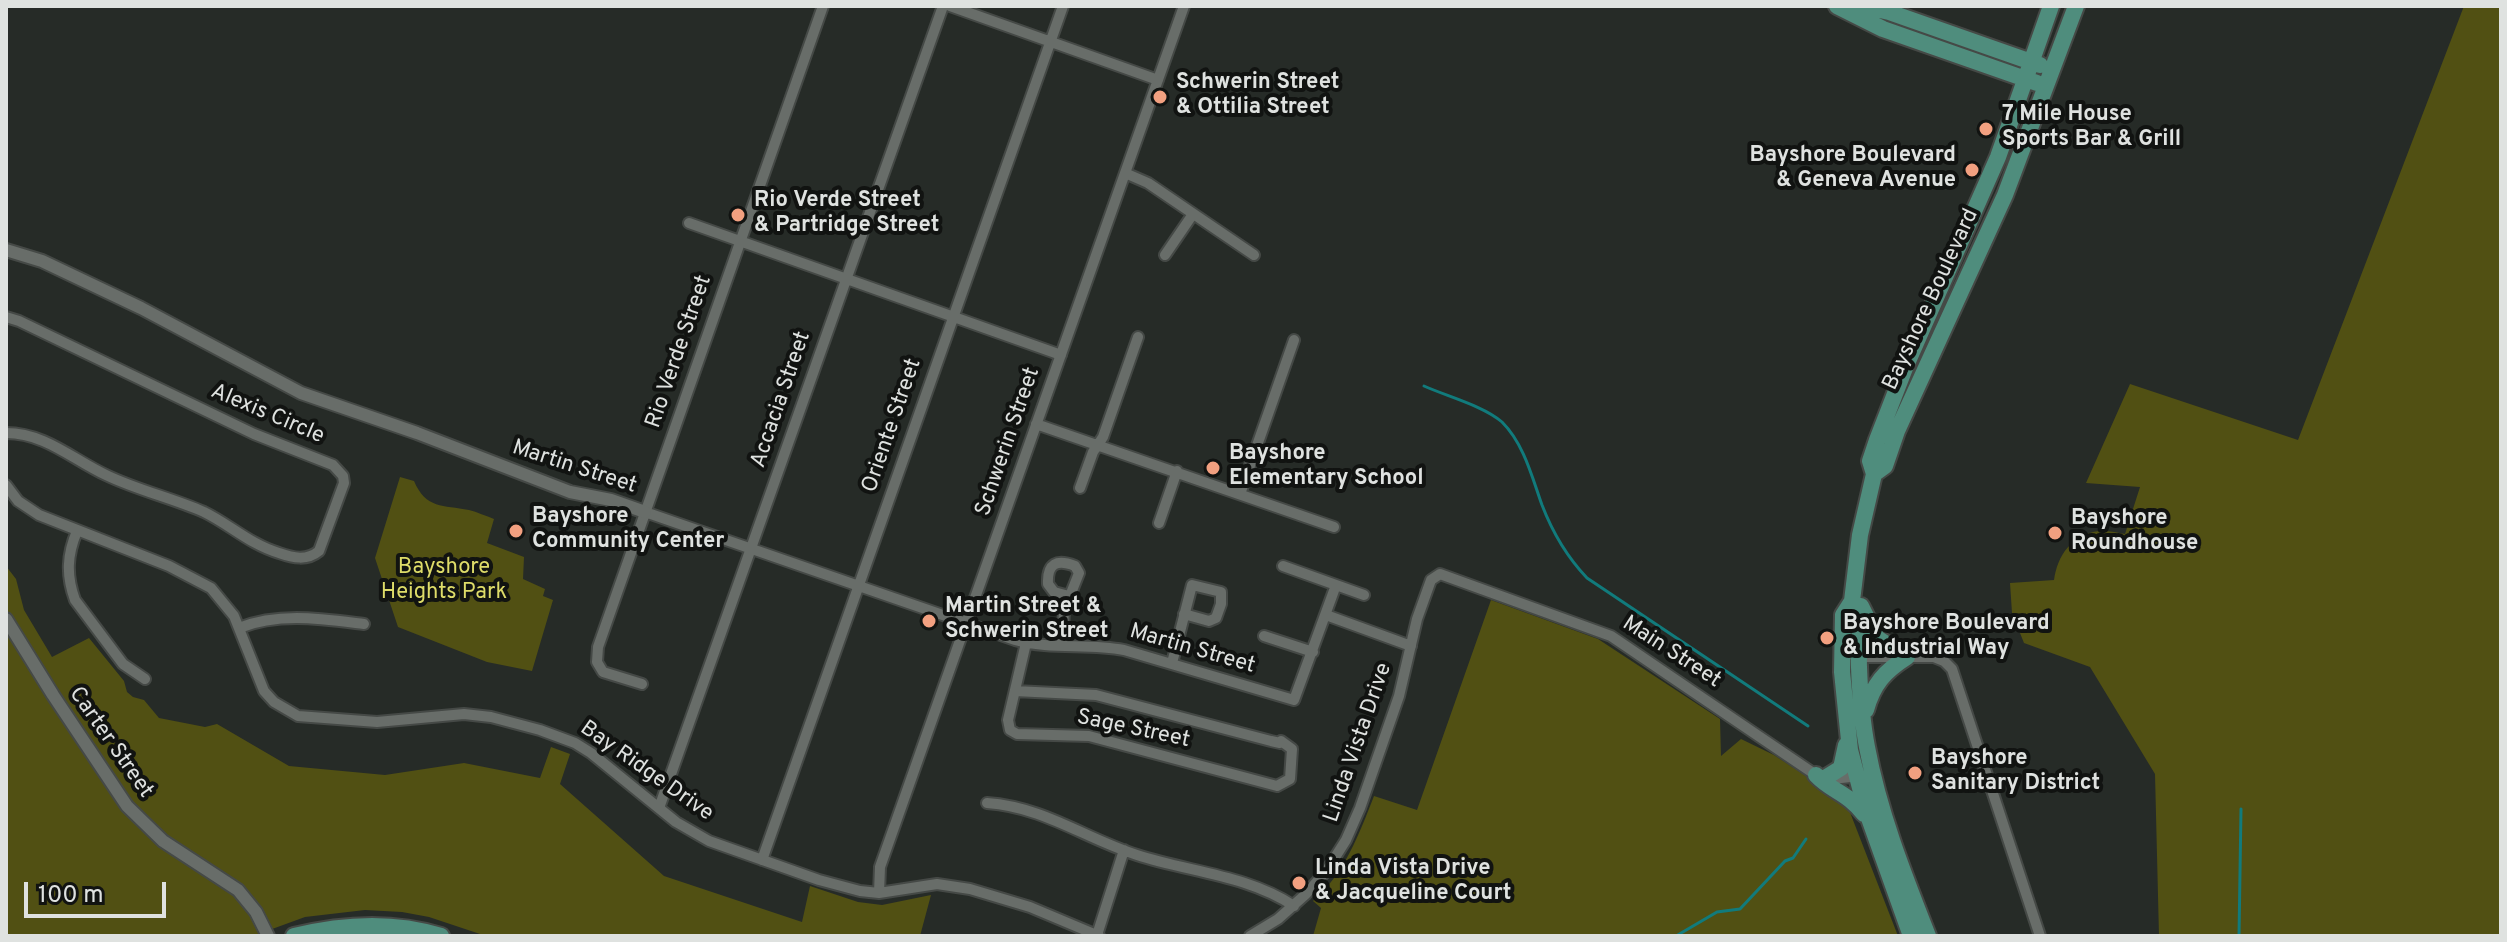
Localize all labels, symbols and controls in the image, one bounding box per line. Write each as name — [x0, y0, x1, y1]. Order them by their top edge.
place label: Schwerin Street & Ottilia Street — [1176, 71, 1339, 122]
marker: Schwerin Street & Ottilia Street — [1151, 88, 1169, 106]
place label: 7 Mile House Sports Bar & Grill — [2002, 103, 2181, 154]
marker: 7 Mile House Sports Bar & Grill — [1977, 120, 1995, 138]
place label: Bayshore Boulevard & Geneva Avenue — [1749, 144, 1956, 196]
marker: Bayshore Boulevard & Geneva Avenue — [1963, 161, 1981, 179]
place label: Rio Verde Street & Partridge Street — [754, 189, 939, 240]
street label: Bayshore Boulevard — [1878, 205, 1986, 395]
marker: Rio Verde Street & Partridge Street — [729, 206, 747, 224]
street label: Rio Verde Street — [641, 272, 719, 432]
street label: Accacia Street — [746, 328, 818, 472]
street label: Oriente Street — [858, 356, 928, 496]
street label: Schwerin Street — [971, 364, 1047, 520]
street label: Alexis Circle — [206, 379, 328, 451]
street label: Martin Street — [508, 435, 640, 501]
place label: Bayshore Elementary School — [1229, 442, 1424, 494]
marker: Bayshore Elementary School — [1204, 459, 1222, 477]
place label: Bayshore Community Center — [532, 505, 724, 556]
place label: Bayshore Roundhouse — [2071, 507, 2198, 558]
marker: Bayshore Community Center — [507, 522, 525, 540]
marker: Bayshore Roundhouse — [2046, 524, 2064, 542]
park label: Bayshore Heights Park — [381, 556, 507, 608]
place label: Martin Street & Schwerin Street — [945, 595, 1108, 646]
street label: Main Street — [1617, 611, 1725, 695]
marker: Martin Street & Schwerin Street — [920, 612, 938, 630]
place label: Bayshore Boulevard & Industrial Way — [1843, 612, 2050, 664]
street label: Martin Street — [1126, 619, 1258, 681]
marker: Bayshore Boulevard & Industrial Way — [1818, 629, 1836, 647]
street label: Linda Vista Drive — [1319, 660, 1399, 826]
street label: Carter Street — [62, 682, 158, 804]
street label: Sage Street — [1074, 705, 1192, 755]
street label: Bay Ridge Drive — [574, 716, 718, 828]
place label: Bayshore Sanitary District — [1931, 747, 2100, 798]
marker: Bayshore Sanitary District — [1906, 764, 1924, 782]
place label: Linda Vista Drive & Jacqueline Court — [1315, 857, 1511, 908]
scale bar — [28, 866, 170, 916]
marker: Linda Vista Drive & Jacqueline Court — [1290, 874, 1308, 892]
text: 100 m — [38, 881, 104, 911]

